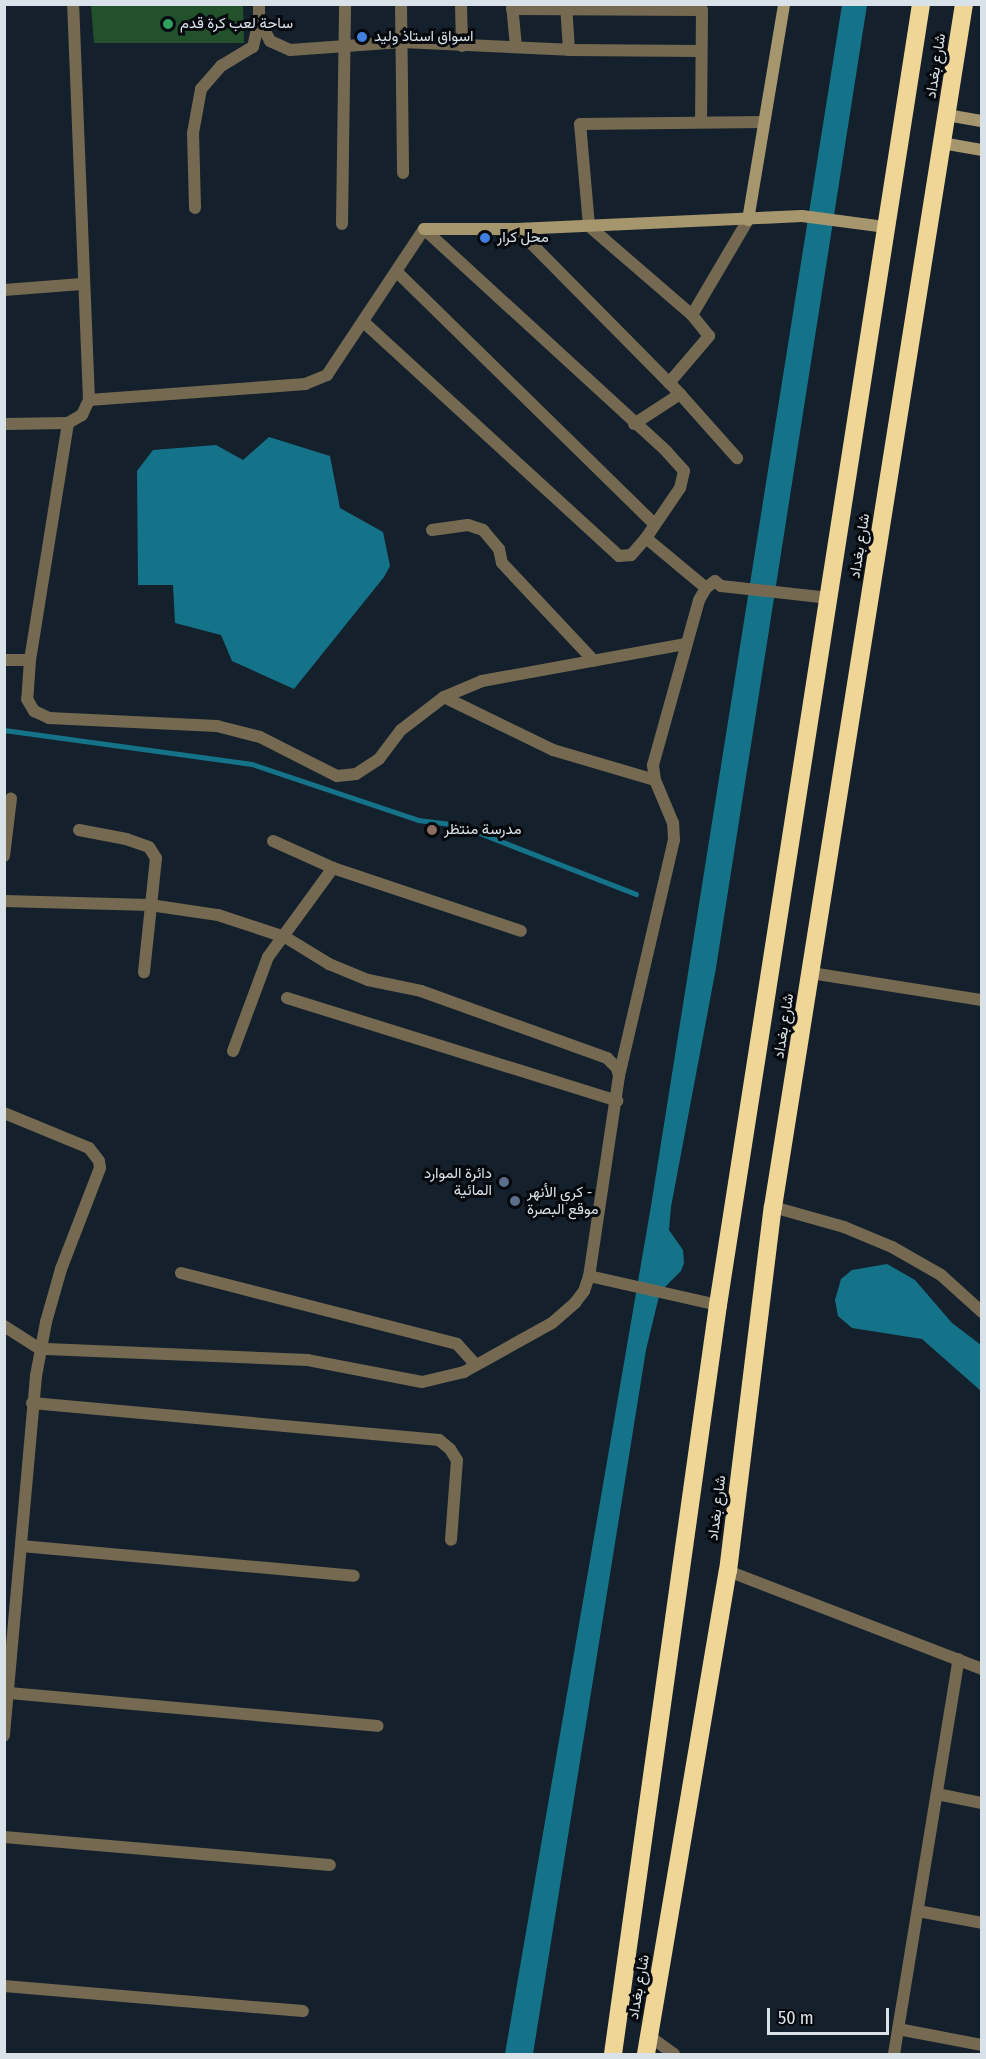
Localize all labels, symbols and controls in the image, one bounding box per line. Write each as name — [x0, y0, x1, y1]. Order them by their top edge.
place label: ساحة لعب كرة قدم — [180, 15, 293, 33]
marker: ساحة لعب كرة قدم — [161, 17, 175, 31]
place label: اسواق استاذ وليد — [374, 28, 473, 46]
marker: اسواق استاذ وليد — [355, 30, 369, 44]
street label: شارع بغداد — [922, 32, 950, 100]
place label: محل كرار — [497, 229, 549, 247]
marker: محل كرار — [478, 231, 492, 245]
street label: شارع بغداد — [846, 512, 874, 580]
place label: مدرسة منتظر — [444, 821, 521, 839]
marker: مدرسة منتظر — [425, 823, 439, 837]
street label: شارع بغداد — [770, 992, 798, 1060]
place label: دائرة الموارد المائية — [424, 1164, 492, 1199]
marker: دائرة الموارد المائية — [497, 1175, 511, 1189]
place label: كري الأنهر - موقع البصرة — [527, 1183, 599, 1218]
marker: كري الأنهر - موقع البصرة — [508, 1194, 522, 1208]
street label: شارع بغداد — [704, 1474, 730, 1542]
street label: شارع بغداد — [624, 1953, 654, 2021]
scale bar — [770, 1996, 892, 2034]
text: 50 m — [778, 2007, 814, 2029]

